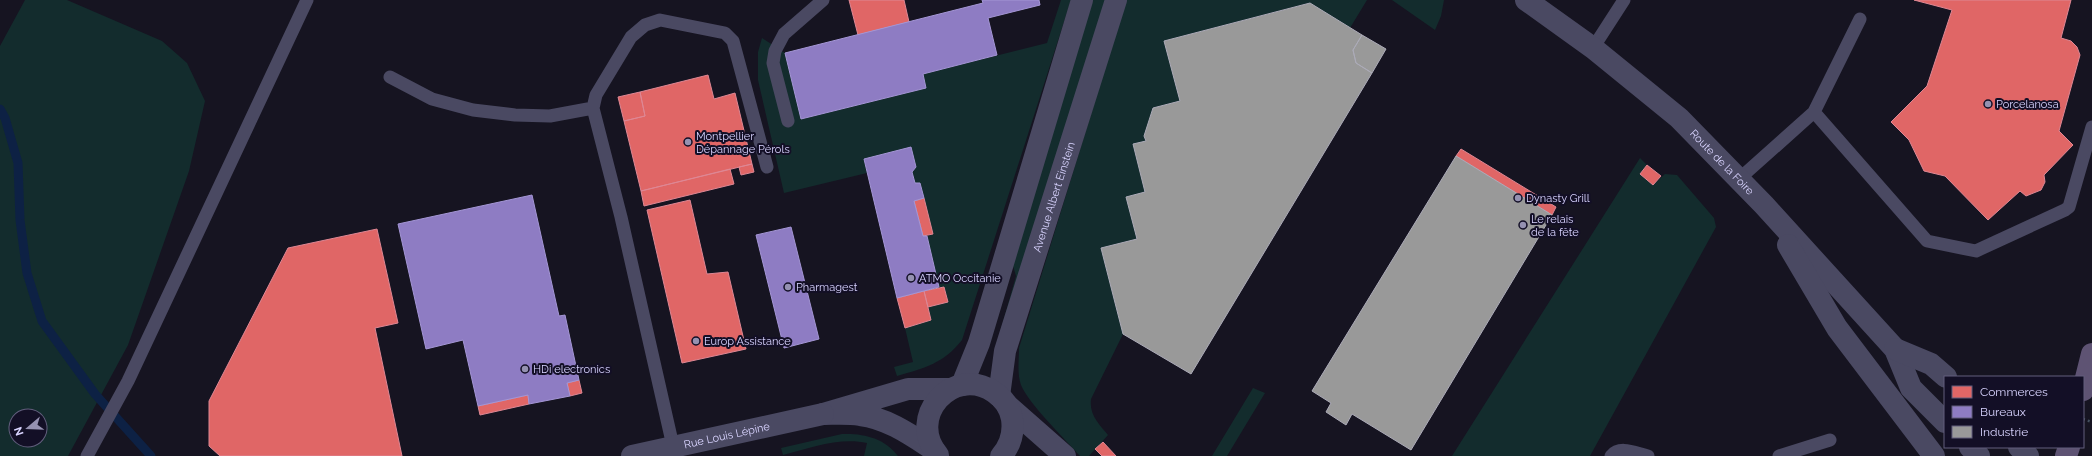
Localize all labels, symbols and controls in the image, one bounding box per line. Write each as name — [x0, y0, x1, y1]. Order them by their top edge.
place label: Porcelanosa — [1996, 98, 2059, 111]
marker: Porcelanosa — [1983, 99, 1993, 109]
street label: Route de la Foire — [1687, 127, 1757, 198]
place label: Montpellier Dépannage Pérols — [696, 130, 790, 156]
marker: Montpellier Dépannage Pérols — [683, 137, 693, 147]
street label: Avenue Albert Einstein — [1030, 140, 1077, 254]
place label: Dynasty Grill — [1526, 192, 1590, 205]
marker: Dynasty Grill — [1513, 193, 1523, 203]
place label: Le relais de la fête — [1531, 213, 1579, 239]
marker: Le relais de la fête — [1518, 220, 1528, 230]
place label: ATMO Occitanie — [919, 272, 1001, 285]
marker: ATMO Occitanie — [906, 273, 916, 283]
place label: Pharmagest — [796, 281, 858, 294]
marker: Pharmagest — [783, 282, 793, 292]
place label: Europ Assistance — [704, 335, 791, 348]
marker: Europ Assistance — [691, 336, 701, 346]
place label: HDi electronics — [533, 363, 610, 376]
marker: HDi electronics — [520, 364, 530, 374]
legend — [1944, 376, 2084, 448]
text: Commerces — [1980, 385, 2048, 399]
text: Bureaux — [1980, 405, 2026, 419]
north arrow — [8, 408, 48, 448]
street label: Rue Louis Lépine — [682, 419, 771, 451]
text: N — [12, 425, 27, 437]
text: Industrie — [1980, 425, 2028, 439]

